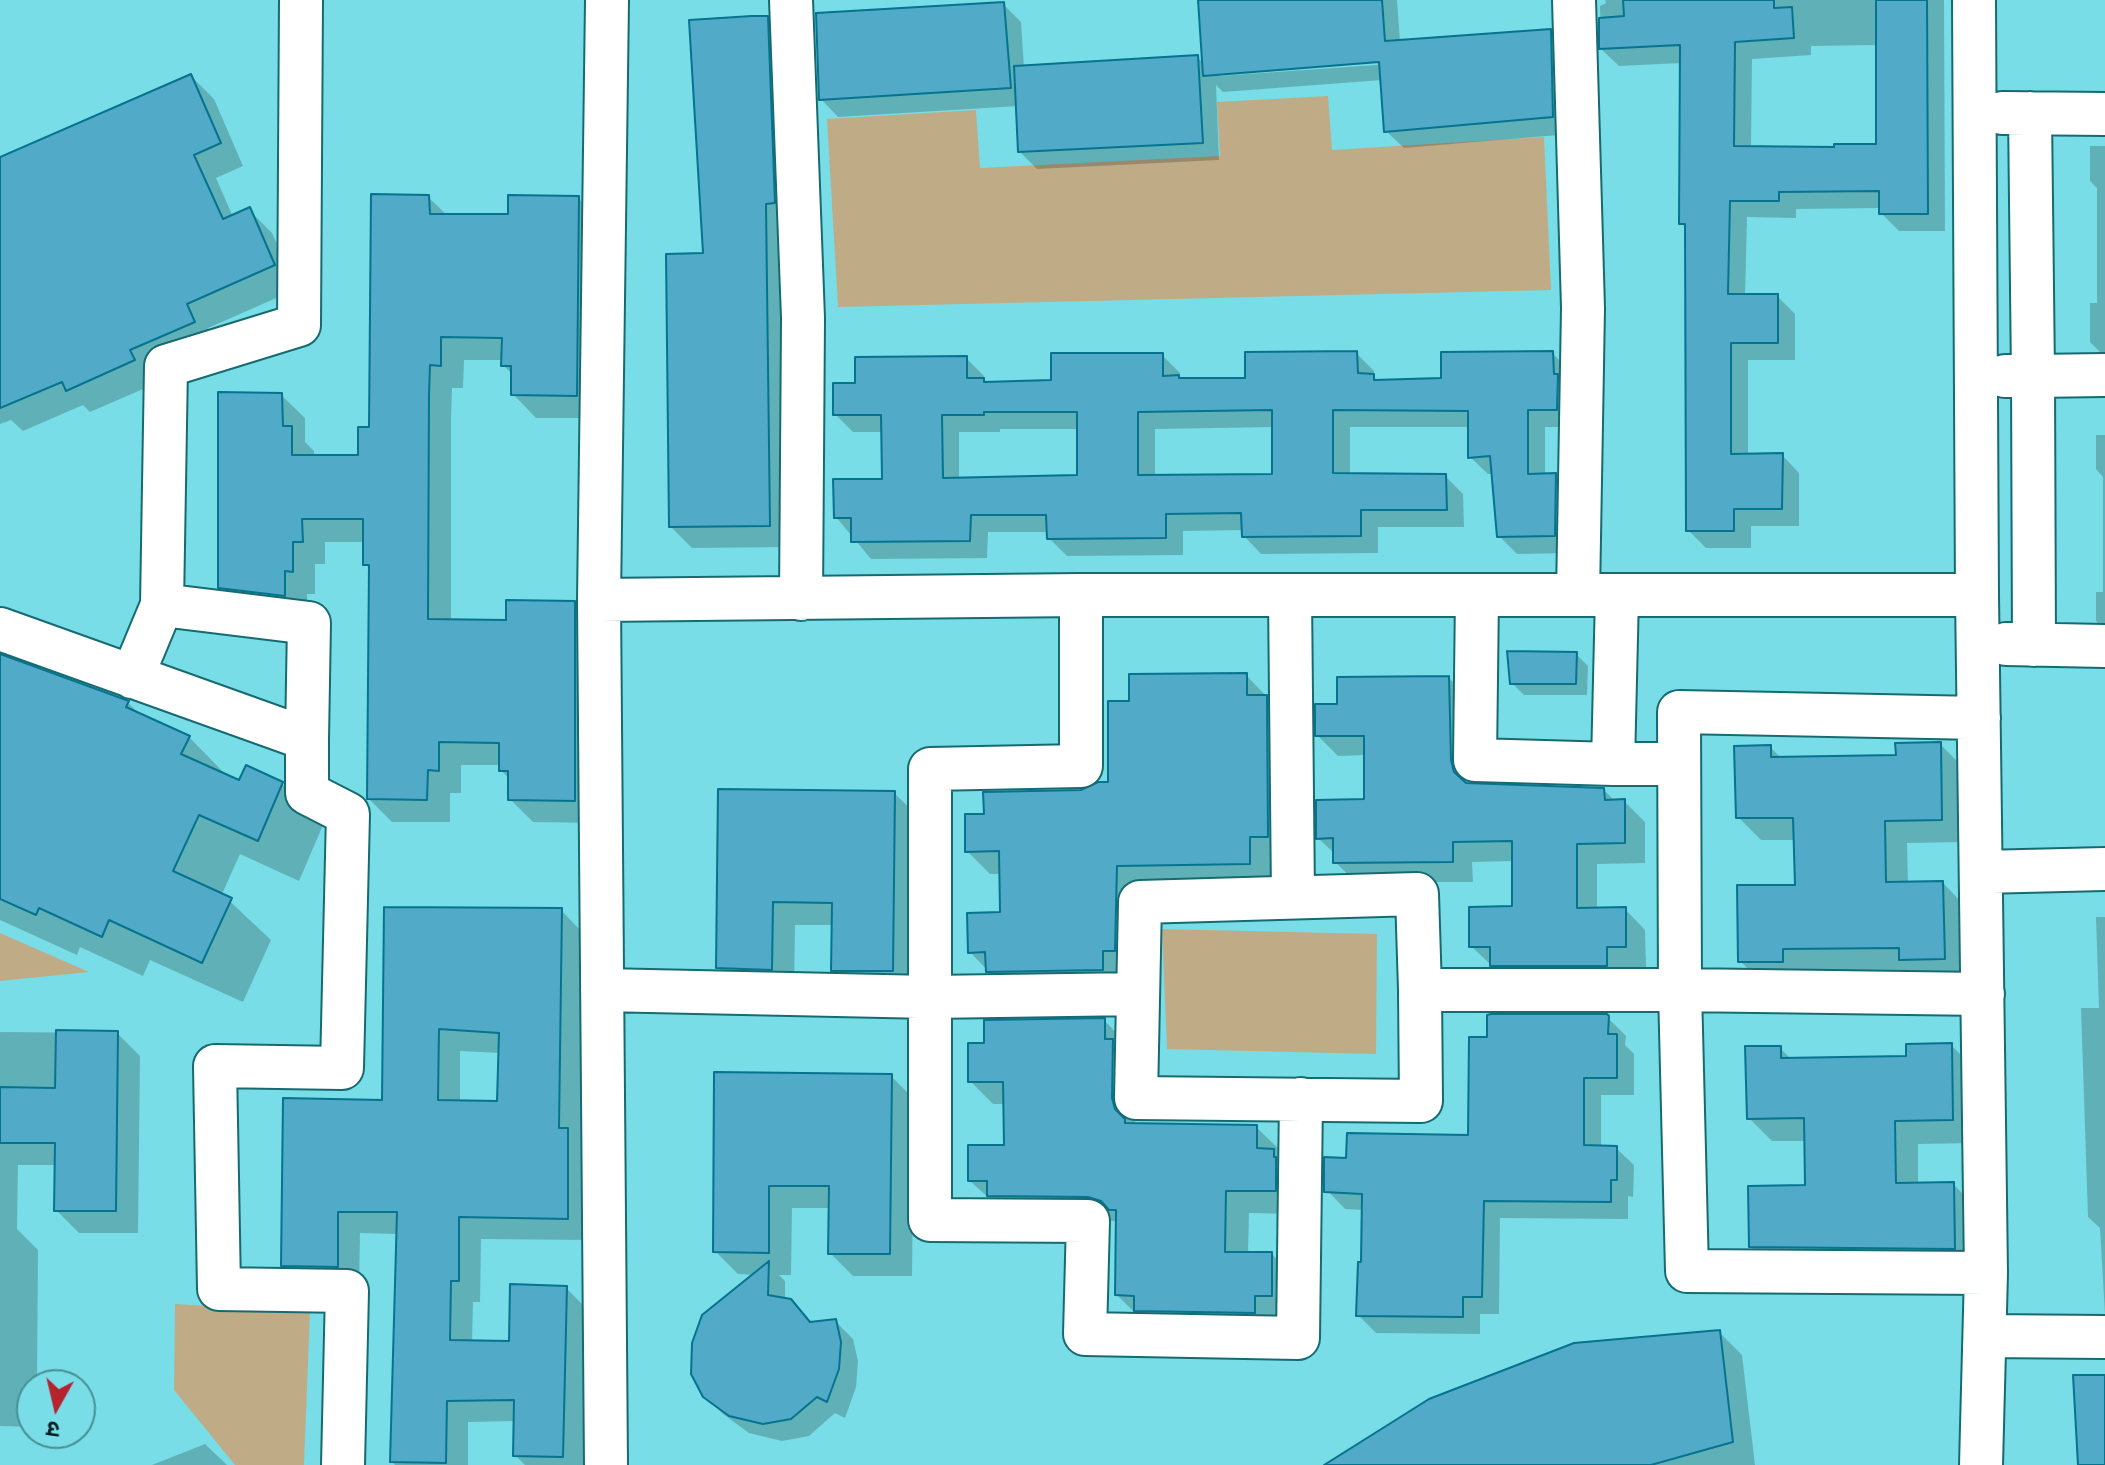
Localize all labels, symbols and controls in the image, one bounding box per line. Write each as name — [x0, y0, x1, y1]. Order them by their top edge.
north arrow — [16, 1369, 96, 1449]
text: उ — [44, 1415, 61, 1447]

